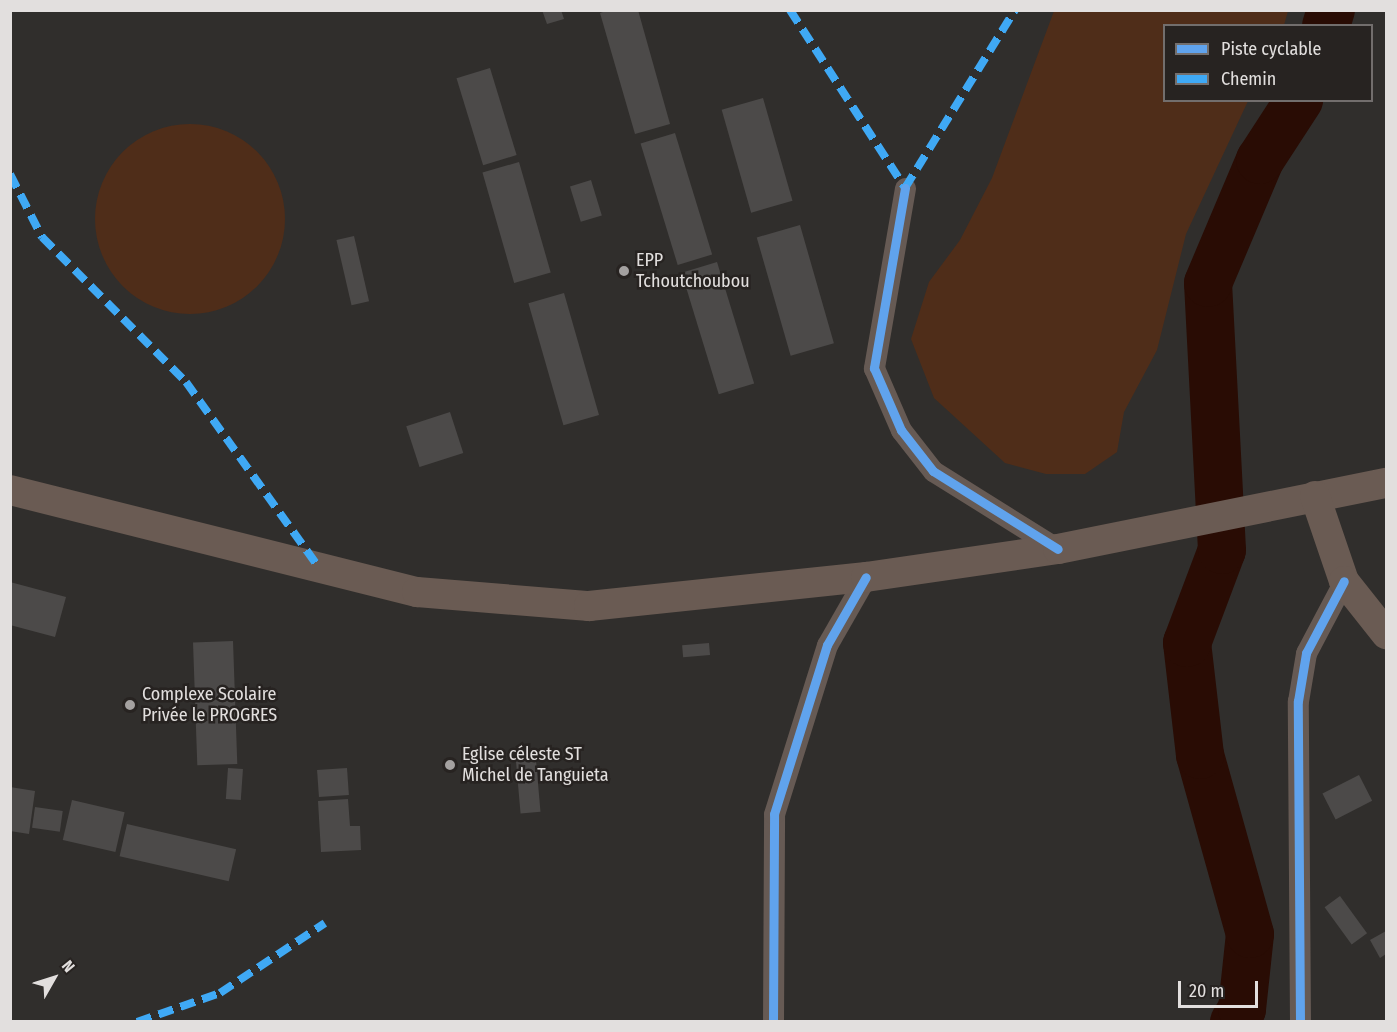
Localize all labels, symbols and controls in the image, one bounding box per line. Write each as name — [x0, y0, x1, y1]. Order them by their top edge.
legend — [1163, 24, 1373, 102]
text: Piste cyclable — [1221, 38, 1321, 60]
text: Chemin — [1221, 68, 1276, 90]
place label: EPP Tchoutchoubou — [636, 250, 750, 292]
marker: EPP Tchoutchoubou — [617, 264, 631, 278]
place label: Complexe Scolaire Privée le PROGRES — [142, 684, 277, 726]
marker: Complexe Scolaire Privée le PROGRES — [123, 698, 137, 712]
place label: Eglise céleste ST Michel de Tanguieta — [462, 744, 609, 786]
marker: Eglise céleste ST Michel de Tanguieta — [443, 758, 457, 772]
north arrow — [24, 948, 84, 1008]
text: N — [58, 957, 79, 976]
scale bar — [1181, 969, 1260, 1007]
text: 20 m — [1189, 980, 1224, 1002]

